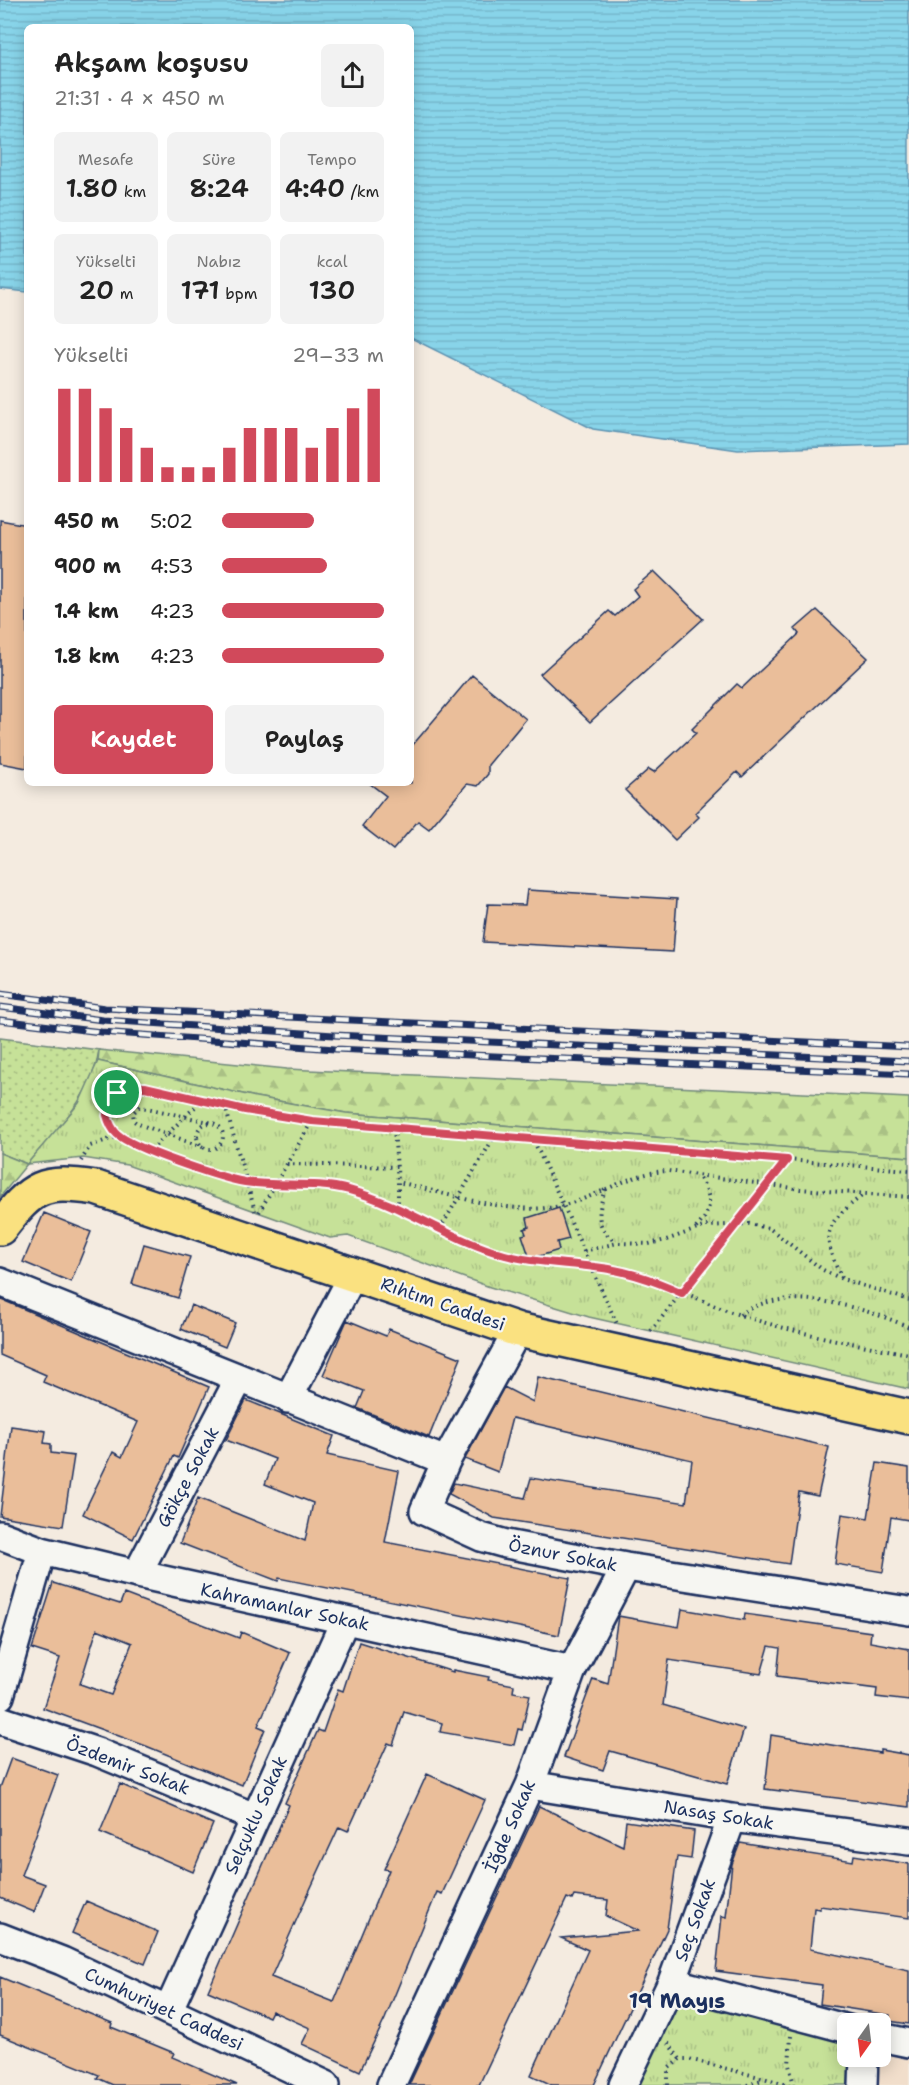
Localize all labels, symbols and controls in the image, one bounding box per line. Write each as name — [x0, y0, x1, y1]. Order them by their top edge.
text: Akşam koşusu — [54, 44, 249, 81]
button: share — [321, 44, 384, 107]
text: 21:31 · 4 × 450 m — [54, 85, 225, 111]
text: Mesafe — [78, 149, 134, 170]
text: Süre — [202, 149, 236, 170]
text: Tempo — [307, 149, 357, 170]
text: 1.80 — [66, 170, 118, 205]
text: 8:24 — [189, 170, 249, 205]
text: 4:40 — [285, 170, 345, 205]
text: km — [118, 181, 146, 202]
text: /km — [345, 181, 379, 202]
text: Yükselti — [76, 251, 136, 272]
text: Nabız — [197, 251, 241, 272]
text: kcal — [316, 251, 348, 272]
text: 20 — [78, 272, 114, 307]
text: 171 — [180, 272, 220, 307]
text: 130 — [309, 272, 355, 307]
text: m — [114, 283, 134, 304]
text: bpm — [220, 283, 258, 304]
text: Yükselti — [54, 342, 129, 368]
text: 29–33 m — [292, 342, 384, 368]
text: 450 m — [54, 508, 119, 534]
text: 5:02 — [150, 508, 193, 534]
text: 900 m — [54, 553, 121, 579]
text: 4:53 — [150, 553, 194, 579]
text: 1.4 km — [54, 598, 119, 624]
text: 4:23 — [150, 598, 195, 624]
text: 1.8 km — [54, 643, 120, 669]
text: 4:23 — [150, 643, 195, 669]
button: Kaydet — [54, 705, 213, 774]
button: Paylaş — [225, 705, 384, 774]
pin — [91, 1067, 142, 1118]
icon: arrive — [100, 1076, 133, 1109]
street label: Rıhtım Caddesi — [377, 1271, 509, 1337]
street label: Gökçe Sokak — [151, 1422, 225, 1532]
street label: Öznur Sokak — [506, 1533, 620, 1577]
street label: Kahramanlar Sokak — [198, 1577, 372, 1637]
street label: Özdemir Sokak — [63, 1731, 193, 1801]
street label: Selçuklu Sokak — [219, 1752, 293, 1878]
street label: İğde Sokak — [479, 1775, 541, 1877]
street label: Nasaş Sokak — [662, 1794, 776, 1836]
street label: Seç Sokak — [669, 1875, 721, 1965]
street label: Cumhuriyet Caddesi — [81, 1962, 247, 2056]
district label: 19 Mayıs — [629, 1987, 725, 2015]
north arrow — [837, 2013, 891, 2067]
map controls — [837, 2013, 891, 2067]

